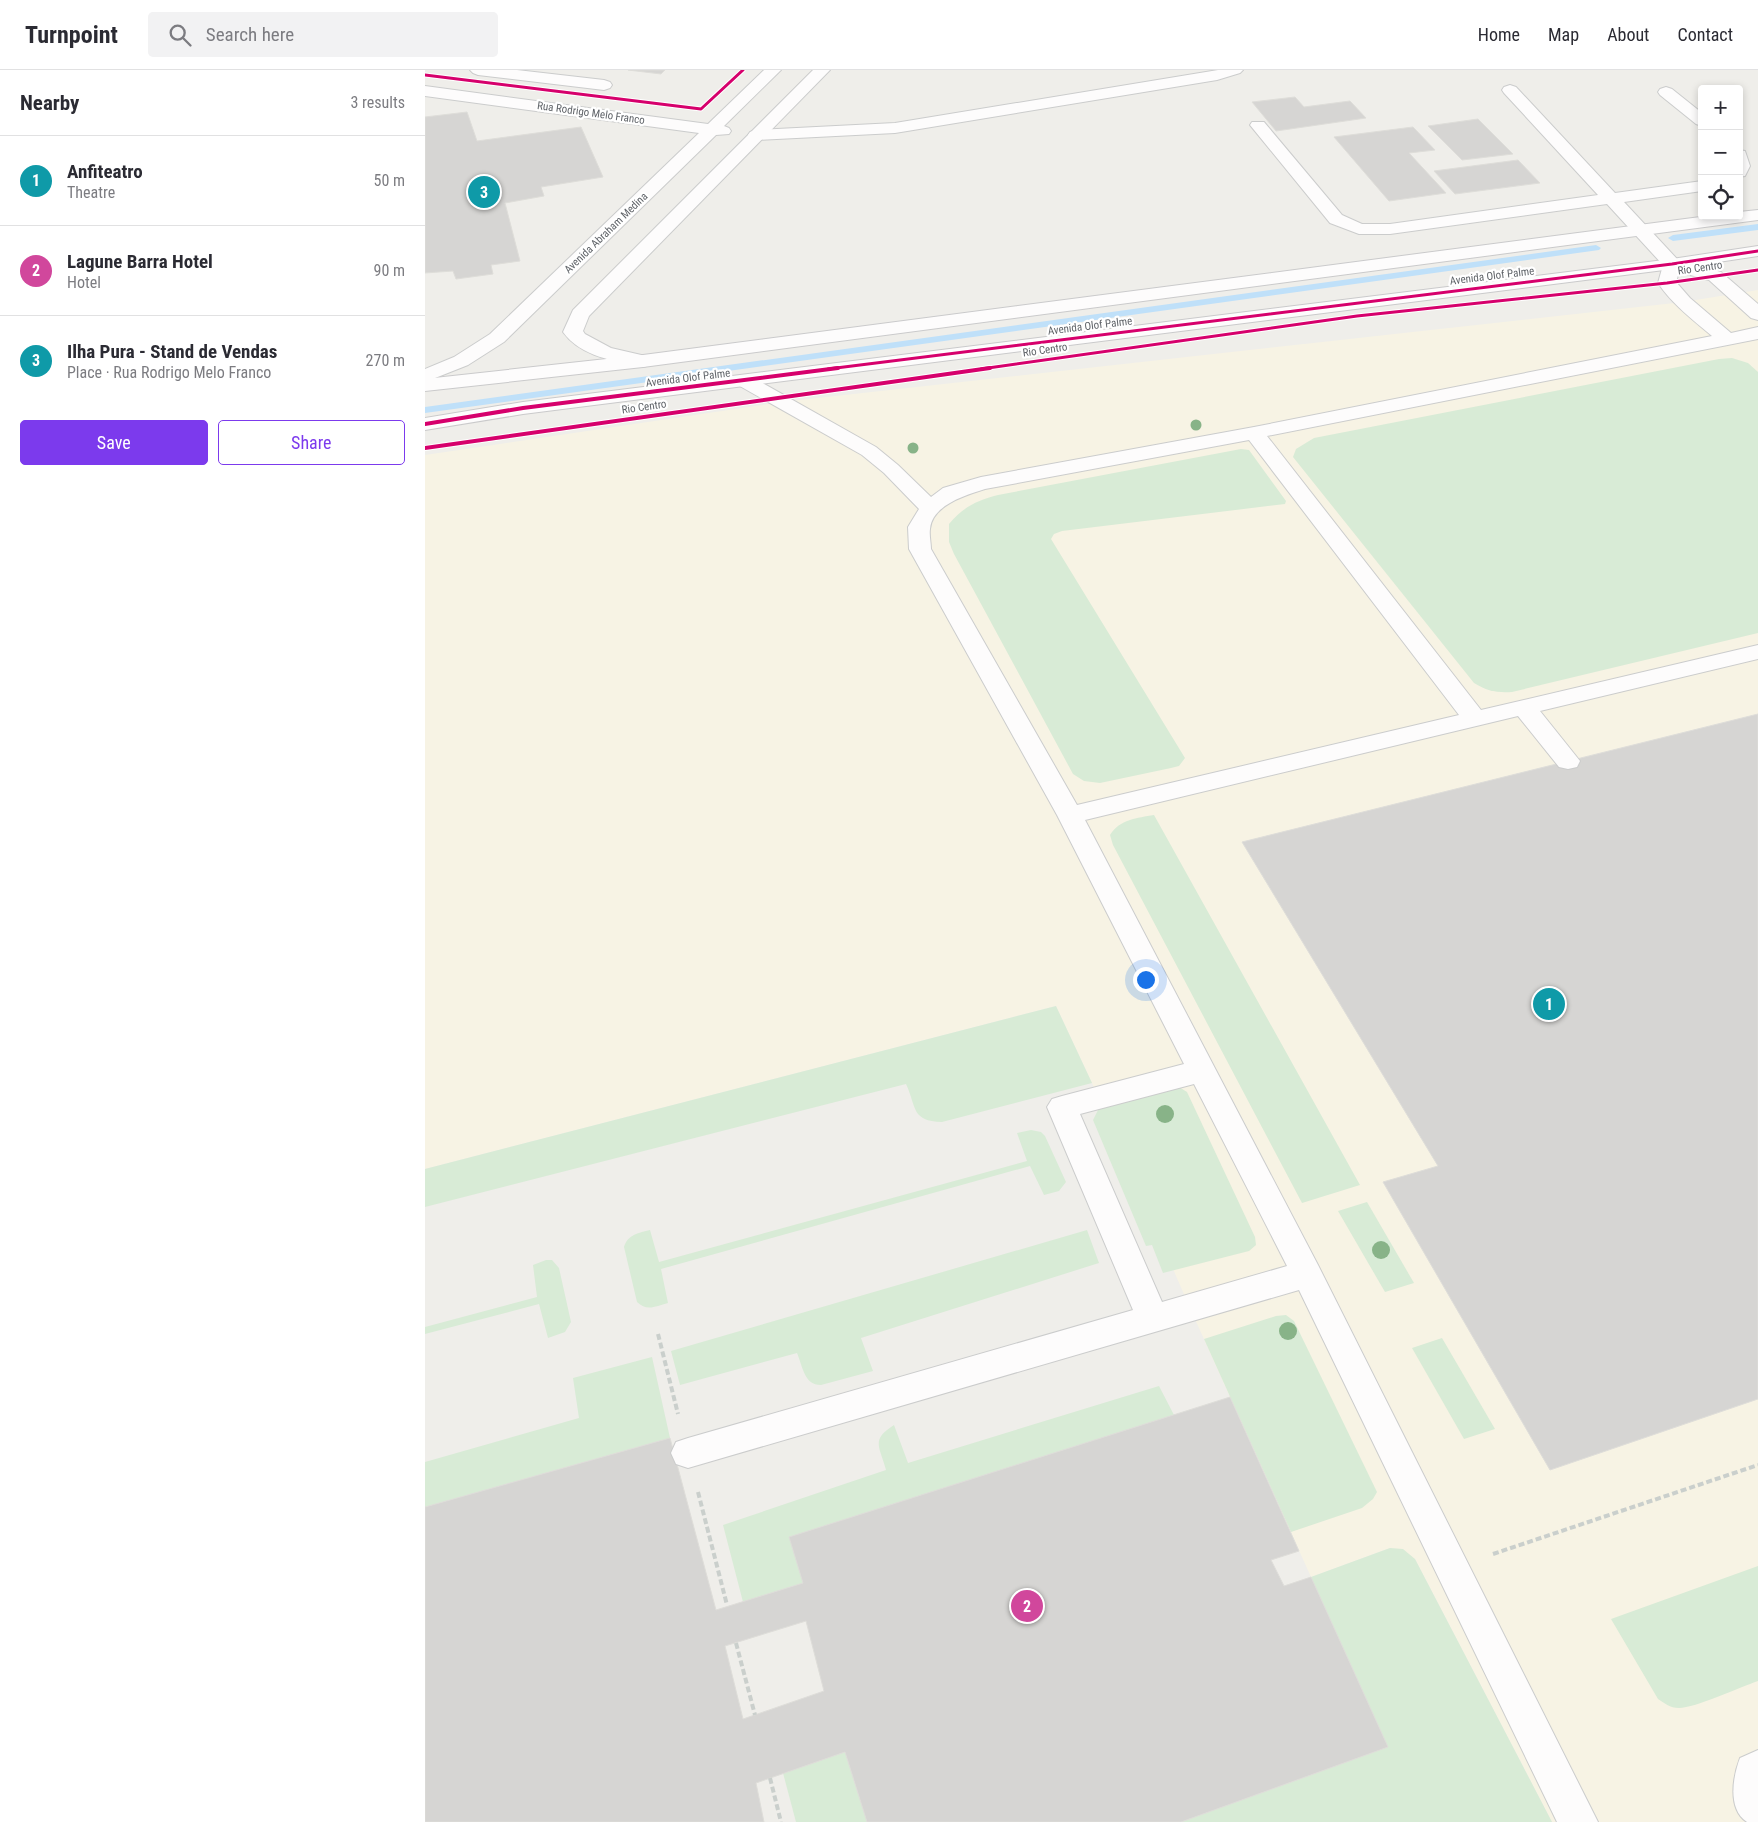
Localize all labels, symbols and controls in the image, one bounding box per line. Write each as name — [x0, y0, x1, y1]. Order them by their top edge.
search box — [148, 12, 498, 57]
text: Turnpoint — [25, 21, 118, 49]
icon: search — [166, 21, 194, 49]
text: Search here — [206, 23, 294, 46]
text: Home — [1478, 24, 1520, 45]
text: Map — [1548, 24, 1579, 45]
text: About — [1607, 24, 1649, 45]
text: Contact — [1677, 24, 1733, 45]
map controls — [1698, 85, 1743, 220]
button: + — [1698, 85, 1743, 130]
text: Nearby — [20, 91, 79, 115]
text: 3 results — [350, 93, 405, 112]
street label: Rua Rodrigo Melo Franco — [536, 99, 646, 127]
button: − — [1698, 130, 1743, 175]
text: Anfiteatro — [67, 160, 143, 183]
text: 1 — [32, 171, 40, 190]
text: 50 m — [373, 171, 405, 190]
pin: 3 — [468, 173, 500, 211]
button: locate — [1698, 175, 1743, 220]
text: Theatre — [67, 183, 115, 202]
street label: Avenida Abraham Medina — [562, 190, 650, 276]
text: Lagune Barra Hotel — [67, 250, 213, 273]
street label: Rio Centro — [1677, 258, 1724, 278]
text: 2 — [32, 261, 40, 280]
text: 90 m — [373, 261, 405, 280]
street label: Avenida Olof Palme — [1449, 264, 1535, 288]
text: Hotel — [67, 273, 101, 292]
street label: Avenida Olof Palme — [1047, 314, 1133, 338]
text: Ilha Pura - Stand de Vendas — [67, 340, 277, 363]
street label: Rio Centro — [1022, 340, 1069, 360]
text: 3 — [32, 351, 40, 370]
text: 270 m — [366, 351, 405, 370]
text: Place · Rua Rodrigo Melo Franco — [67, 363, 271, 382]
street label: Avenida Olof Palme — [645, 366, 731, 390]
street label: Rio Centro — [621, 397, 668, 417]
button: Save — [20, 420, 208, 465]
button: Share — [218, 420, 405, 465]
your location — [1133, 967, 1159, 993]
pin: 1 — [1533, 985, 1565, 1023]
pin: 2 — [1011, 1587, 1043, 1625]

